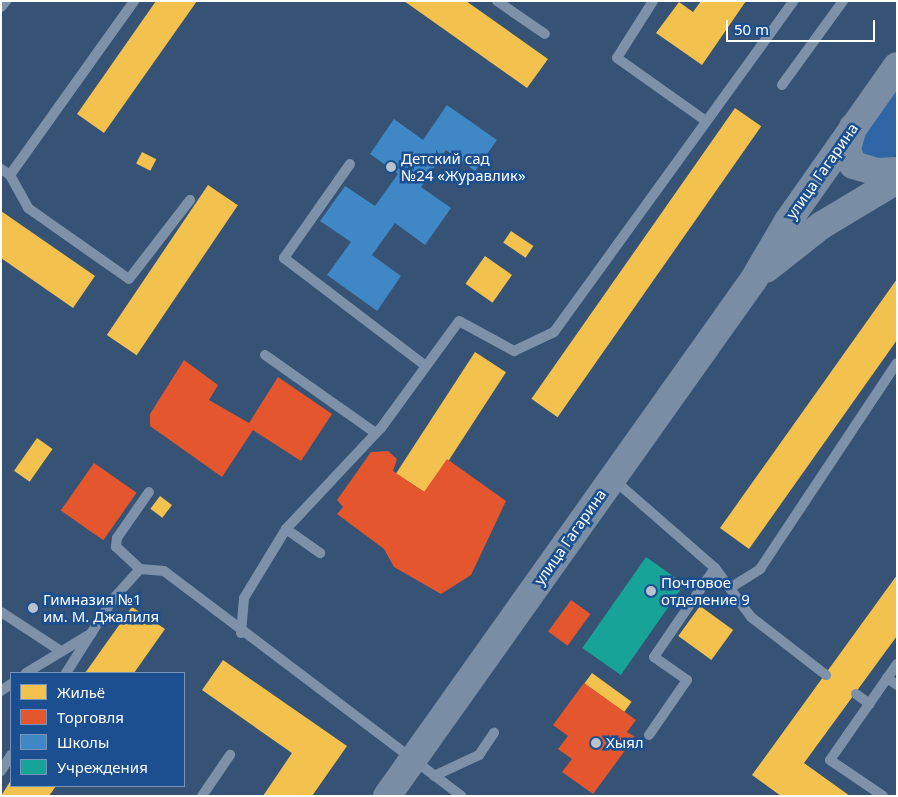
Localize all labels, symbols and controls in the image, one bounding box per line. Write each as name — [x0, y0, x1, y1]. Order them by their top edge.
scale bar — [728, 10, 877, 42]
text: 50 m — [734, 19, 769, 39]
street label: улица Гагарина — [782, 120, 862, 222]
place label: Детский сад №24 «Журавлик» — [401, 149, 526, 184]
marker: Детский сад №24 «Журавлик» — [385, 161, 397, 173]
street label: улица Гагарина — [530, 486, 610, 588]
place label: Почтовое отделение 9 — [661, 573, 750, 608]
marker: Почтовое отделение 9 — [645, 585, 657, 597]
place label: Гимназия №1 им. М. Джалиля — [43, 590, 159, 625]
marker: Гимназия №1 им. М. Джалиля — [27, 602, 39, 614]
legend — [10, 672, 185, 787]
text: Жильё — [57, 682, 105, 702]
text: Торговля — [57, 707, 124, 727]
text: Школы — [57, 732, 109, 752]
place label: Хыял — [606, 734, 644, 752]
marker: Хыял — [590, 737, 602, 749]
text: Учреждения — [57, 757, 148, 777]

